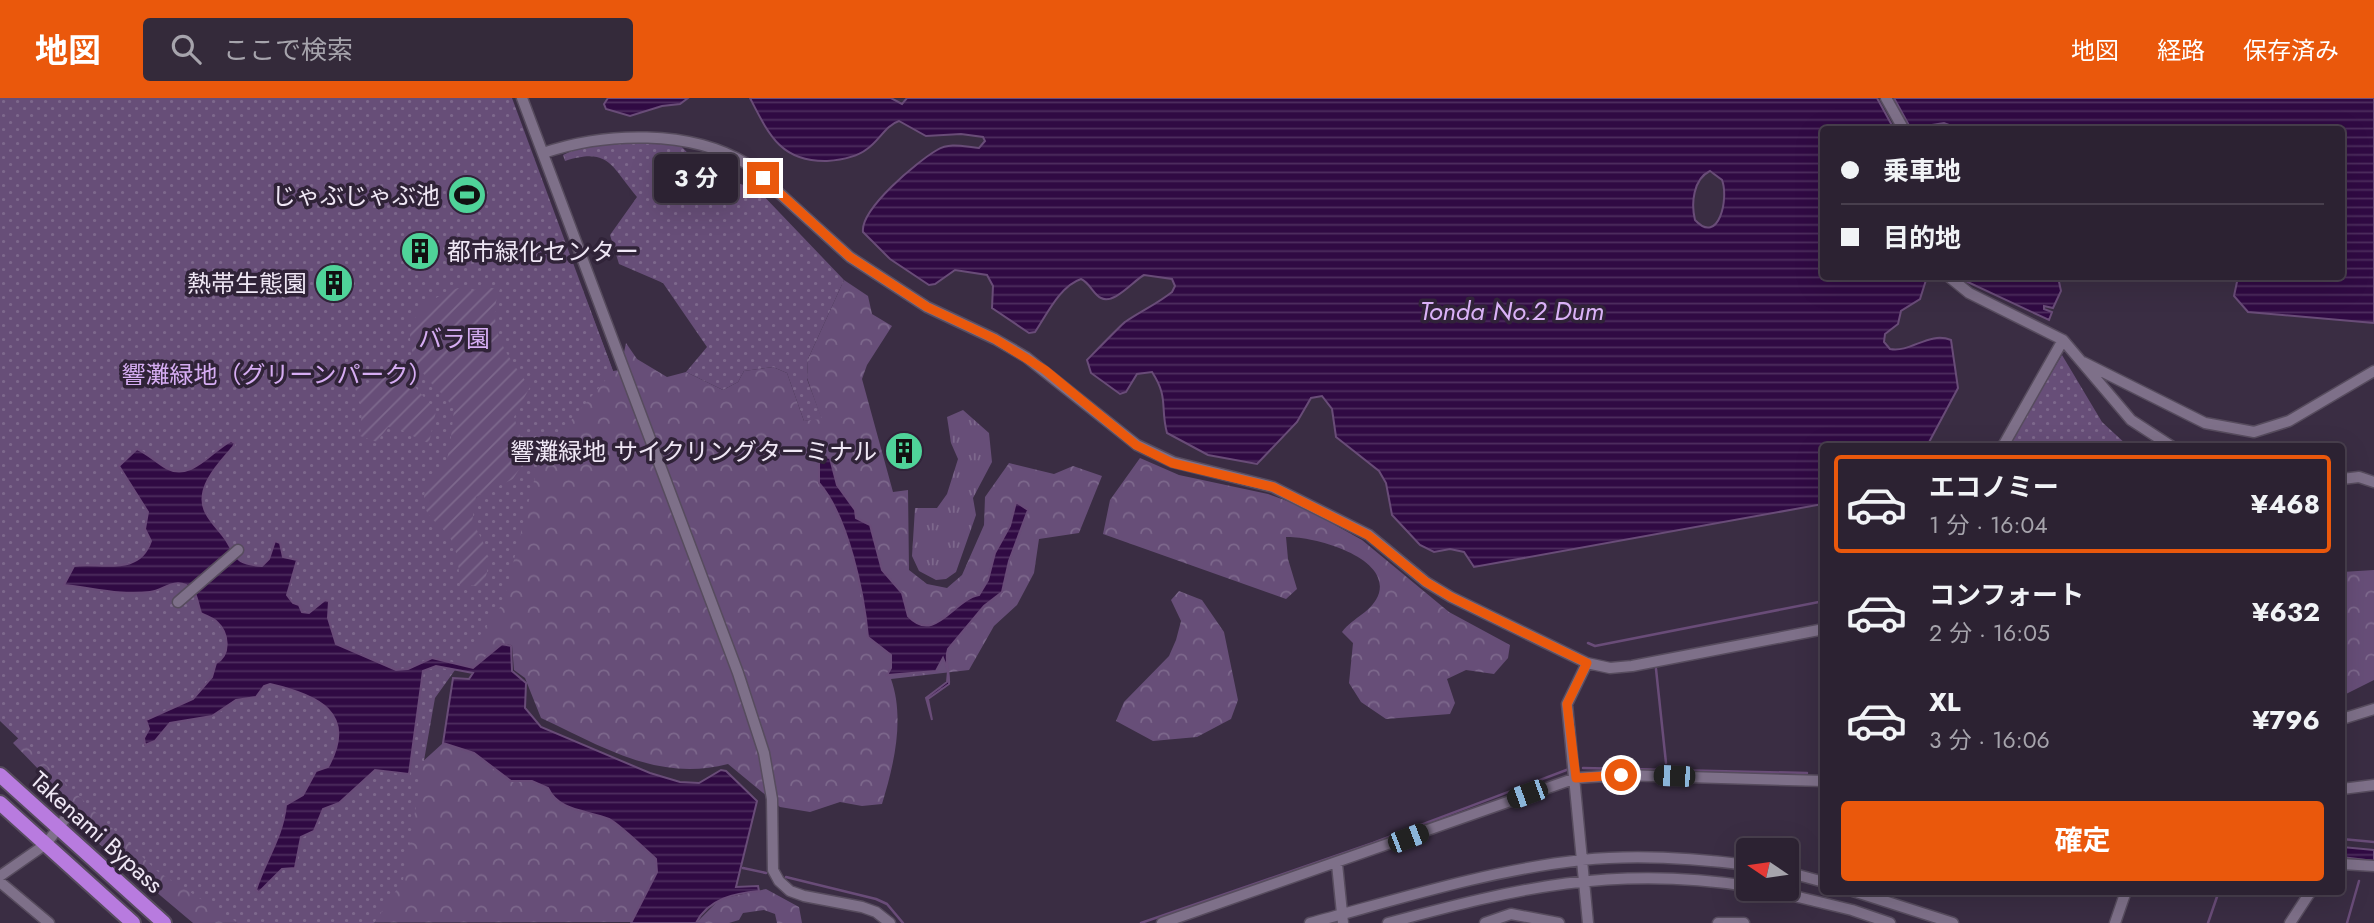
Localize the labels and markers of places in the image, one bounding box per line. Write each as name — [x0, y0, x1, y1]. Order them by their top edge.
sports icon: じゃぶじゃぶ池 — [446, 174, 488, 216]
place label: じゃぶじゃぶ池 — [272, 178, 440, 213]
building icon: 都市緑化センター — [399, 230, 441, 272]
place label: 都市緑化センター — [447, 234, 639, 269]
building icon: 熱帯生態園 — [313, 262, 355, 304]
place label: 熱帯生態園 — [187, 266, 307, 301]
building icon: 響灘緑地 サイクリングターミナル — [883, 430, 925, 472]
place label: 響灘緑地 サイクリングターミナル — [510, 434, 877, 469]

